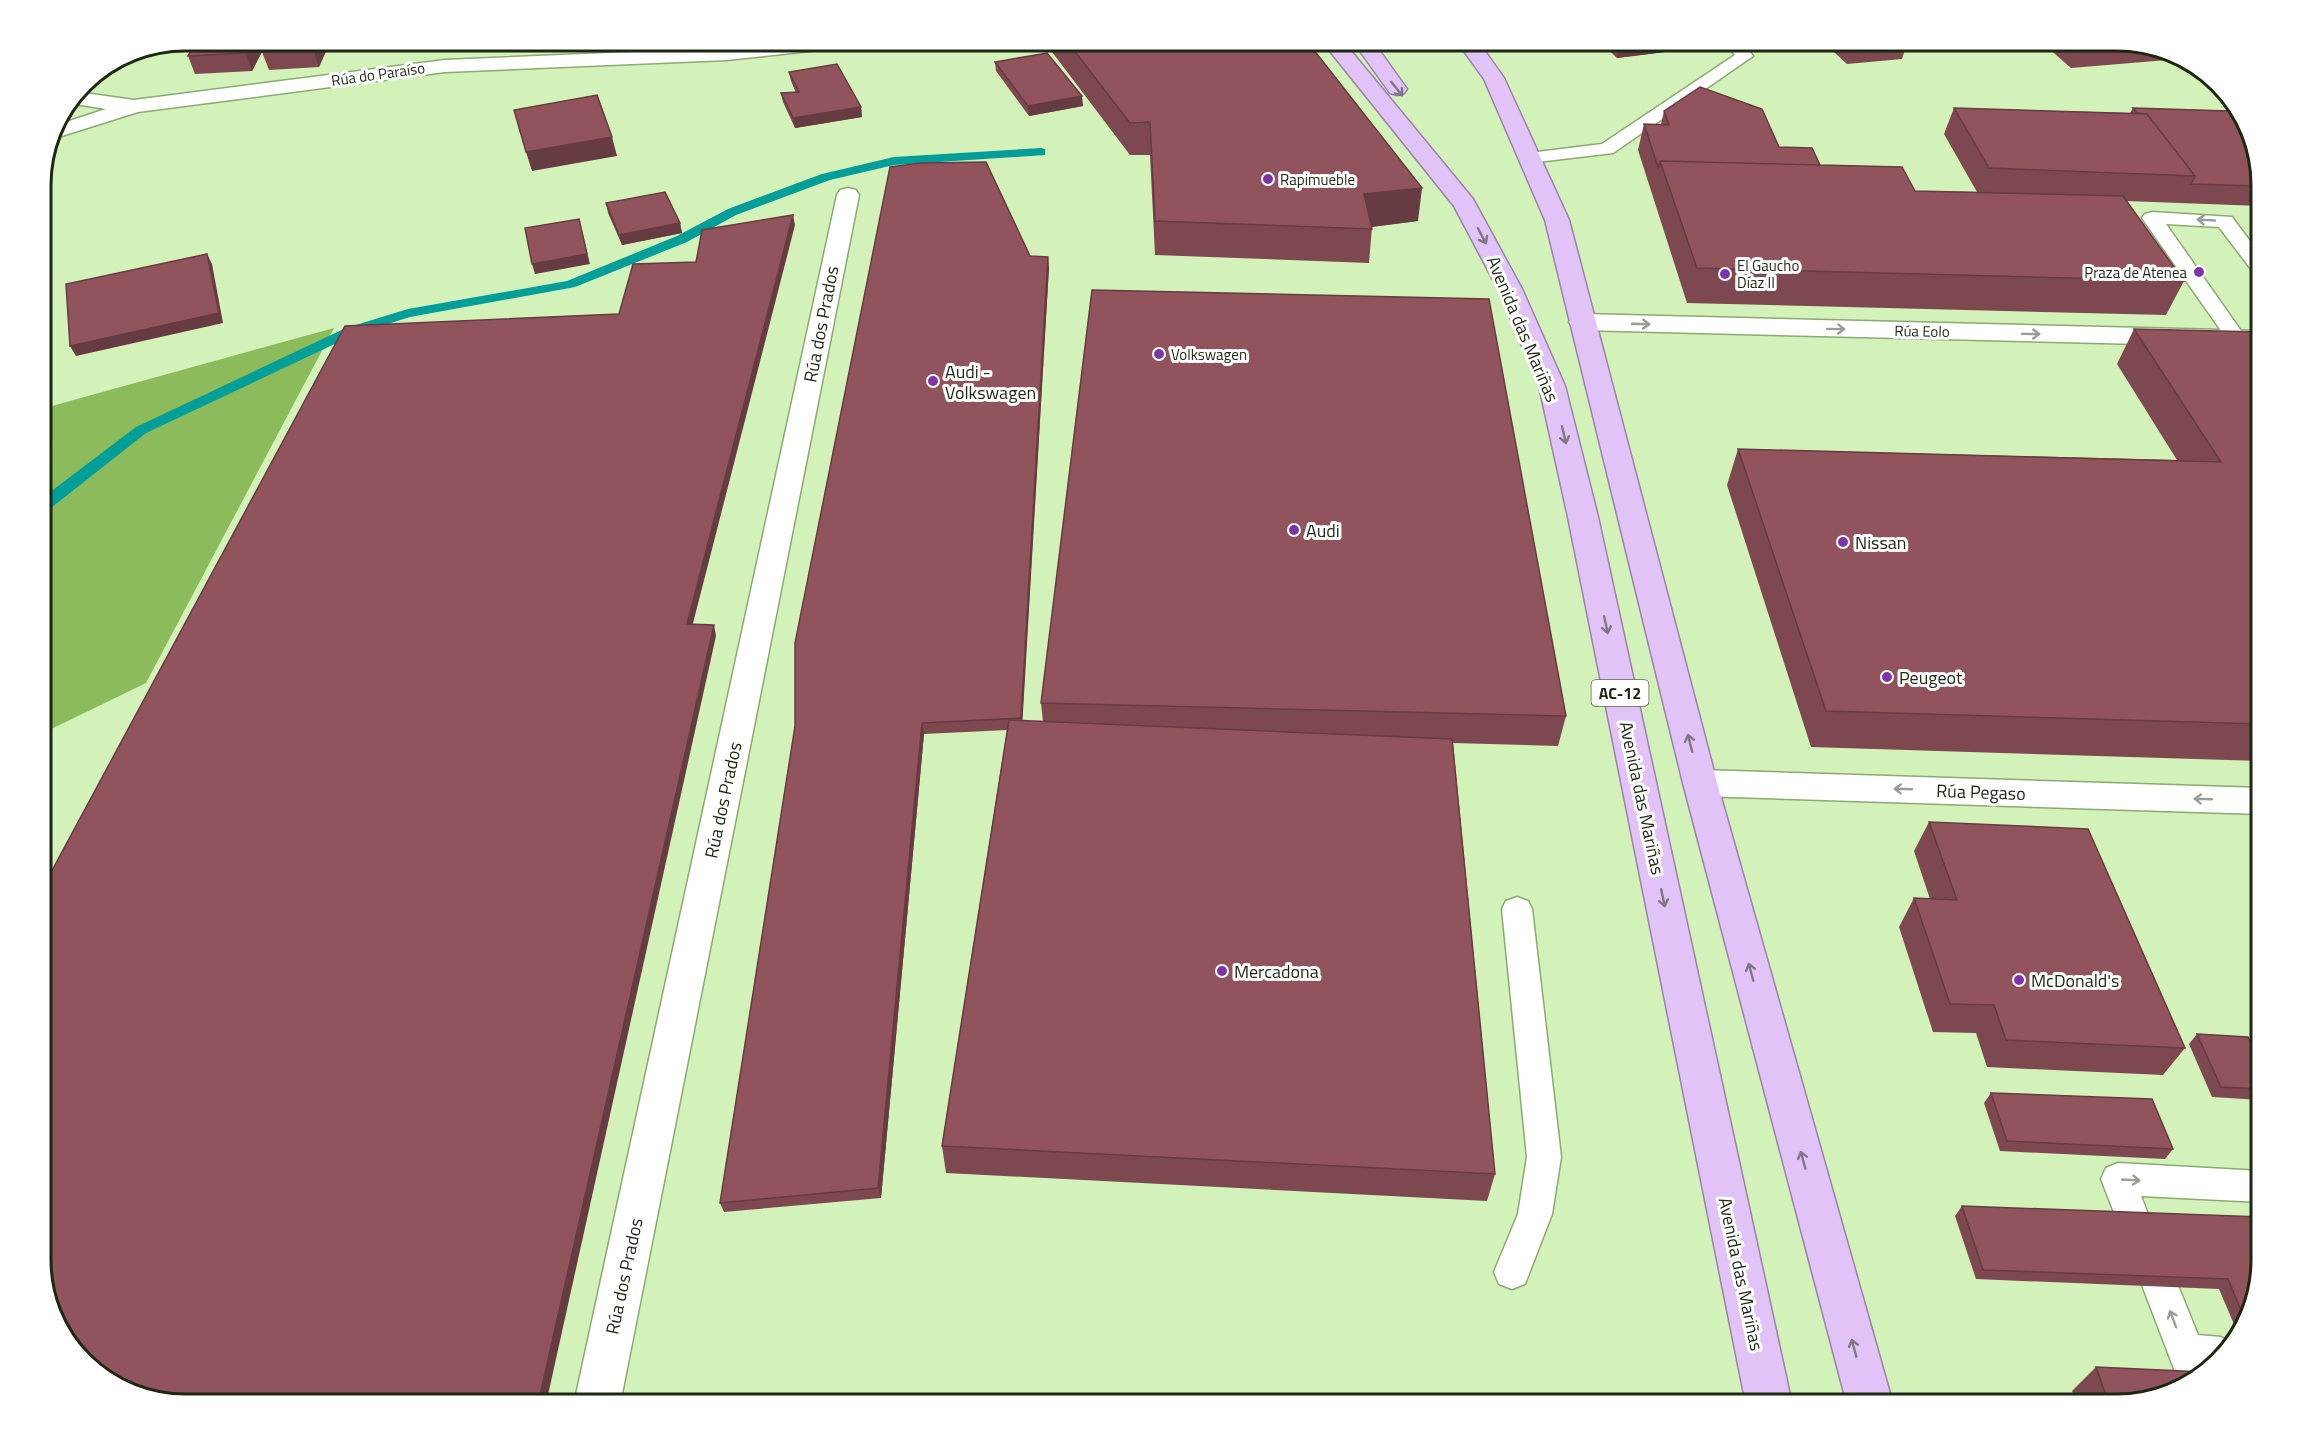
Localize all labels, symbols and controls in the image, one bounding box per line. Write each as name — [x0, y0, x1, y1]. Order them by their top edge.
street label: Rúa do Paraíso — [330, 56, 426, 92]
one-way arrow — [1390, 81, 1403, 97]
place label: Rapimueble — [1280, 168, 1355, 191]
marker: Rapimueble — [1261, 172, 1275, 186]
one-way arrow — [2196, 215, 2216, 226]
one-way arrow — [1476, 227, 1488, 244]
street label: Avenida das Mariñas — [1480, 252, 1566, 406]
place label: El Gaucho Díaz II — [1737, 254, 1799, 294]
place label: Praza de Atenea — [2084, 261, 2187, 284]
street label: Rúa dos Prados — [796, 263, 846, 385]
marker: Praza de Atenea — [2192, 265, 2206, 279]
marker: El Gaucho Díaz II — [1718, 267, 1732, 281]
one-way arrow — [1630, 319, 1650, 330]
street label: Rúa Eolo — [1894, 319, 1950, 343]
one-way arrow — [1825, 324, 1845, 335]
one-way arrow — [2020, 328, 2040, 339]
place label: Volkswagen — [1171, 343, 1247, 366]
marker: Volkswagen — [1152, 347, 1166, 361]
place label: Audi - Volkswagen — [945, 358, 1036, 406]
marker: Audi - Volkswagen — [926, 374, 940, 388]
one-way arrow — [1558, 425, 1570, 444]
place label: Audi — [1306, 517, 1340, 544]
marker: Audi — [1287, 523, 1301, 537]
place label: Nissan — [1855, 529, 1907, 556]
marker: Nissan — [1836, 535, 1850, 549]
one-way arrow — [1601, 615, 1612, 635]
place label: Peugeot — [1899, 664, 1963, 691]
marker: Peugeot — [1880, 670, 1894, 684]
road number: AC-12 — [1592, 680, 1648, 706]
street label: Avenida das Mariñas — [1613, 719, 1671, 877]
one-way arrow — [1683, 734, 1695, 753]
street label: Rúa dos Prados — [698, 739, 748, 861]
street label: Rúa Pegaso — [1936, 777, 2026, 807]
one-way arrow — [1894, 784, 1914, 795]
one-way arrow — [2194, 794, 2214, 805]
one-way arrow — [1658, 888, 1669, 908]
place label: Mercadona — [1234, 958, 1319, 985]
one-way arrow — [1745, 963, 1757, 982]
marker: Mercadona — [1215, 964, 1229, 978]
place label: McDonald's — [2031, 967, 2119, 994]
marker: McDonald's — [2012, 973, 2026, 987]
one-way arrow — [1797, 1151, 1808, 1170]
one-way arrow — [2120, 1175, 2140, 1186]
street label: Avenida das Mariñas — [1712, 1195, 1770, 1353]
street label: Rúa dos Prados — [599, 1215, 649, 1337]
one-way arrow — [2167, 1310, 2178, 1329]
one-way arrow — [1848, 1339, 1860, 1358]

